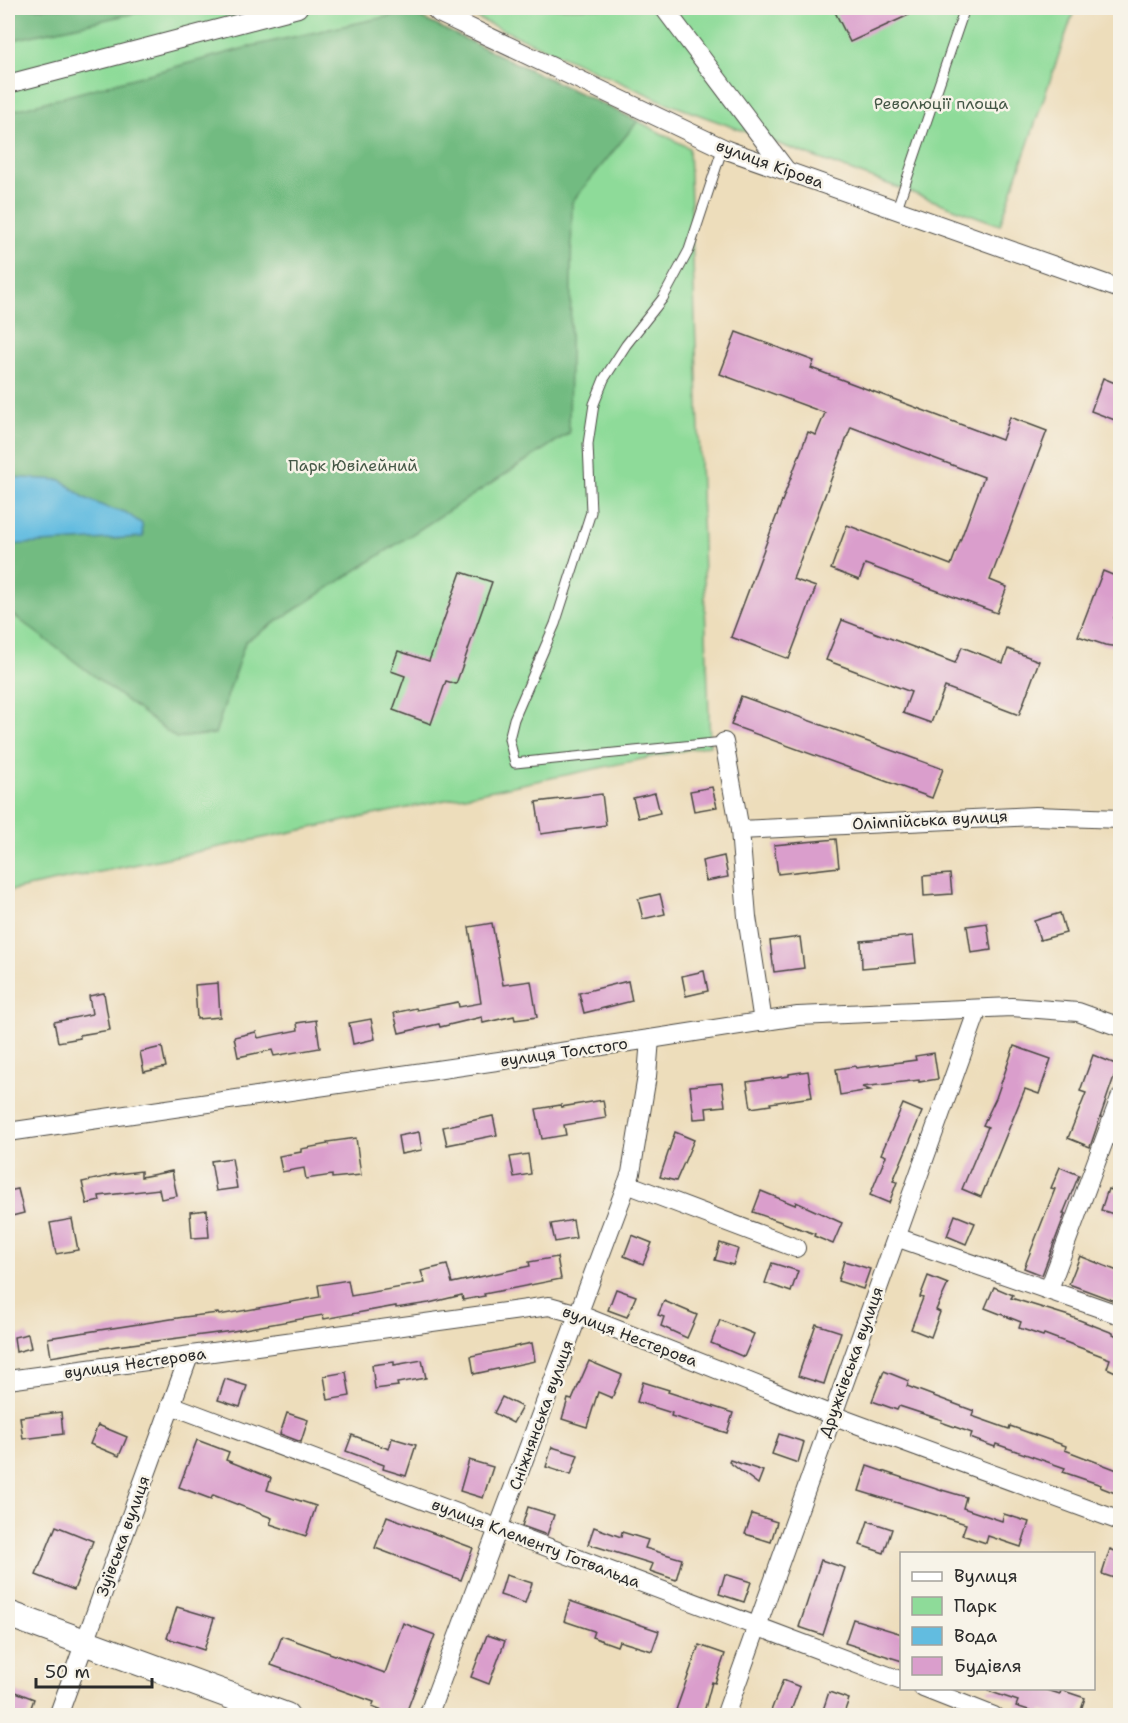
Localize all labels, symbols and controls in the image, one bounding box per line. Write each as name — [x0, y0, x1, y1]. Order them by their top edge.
park label: Революції площа — [874, 93, 1008, 114]
street label: вулиця Кірова — [713, 135, 827, 193]
park label: Парк Ювілейний — [288, 455, 418, 476]
street label: Олімпійська вулиця — [852, 805, 1008, 835]
street label: вулиця Толстого — [499, 1033, 629, 1071]
street label: Дружківська вулиця — [814, 1284, 888, 1440]
street label: вулиця Нестерова — [560, 1301, 701, 1371]
street label: Сніжнянська вулиця — [504, 1337, 578, 1493]
street label: вулиця Нестерова — [63, 1343, 207, 1383]
street label: Зуївська вулиця — [91, 1473, 155, 1599]
street label: вулиця Клементу Готвальда — [429, 1493, 643, 1593]
legend — [900, 1552, 1095, 1690]
text: Вулиця — [954, 1564, 1018, 1588]
text: Парк — [954, 1594, 997, 1618]
text: Вода — [954, 1624, 997, 1648]
scale bar — [36, 1651, 152, 1689]
text: Будівля — [954, 1654, 1022, 1678]
text: 50 m — [45, 1660, 90, 1684]

